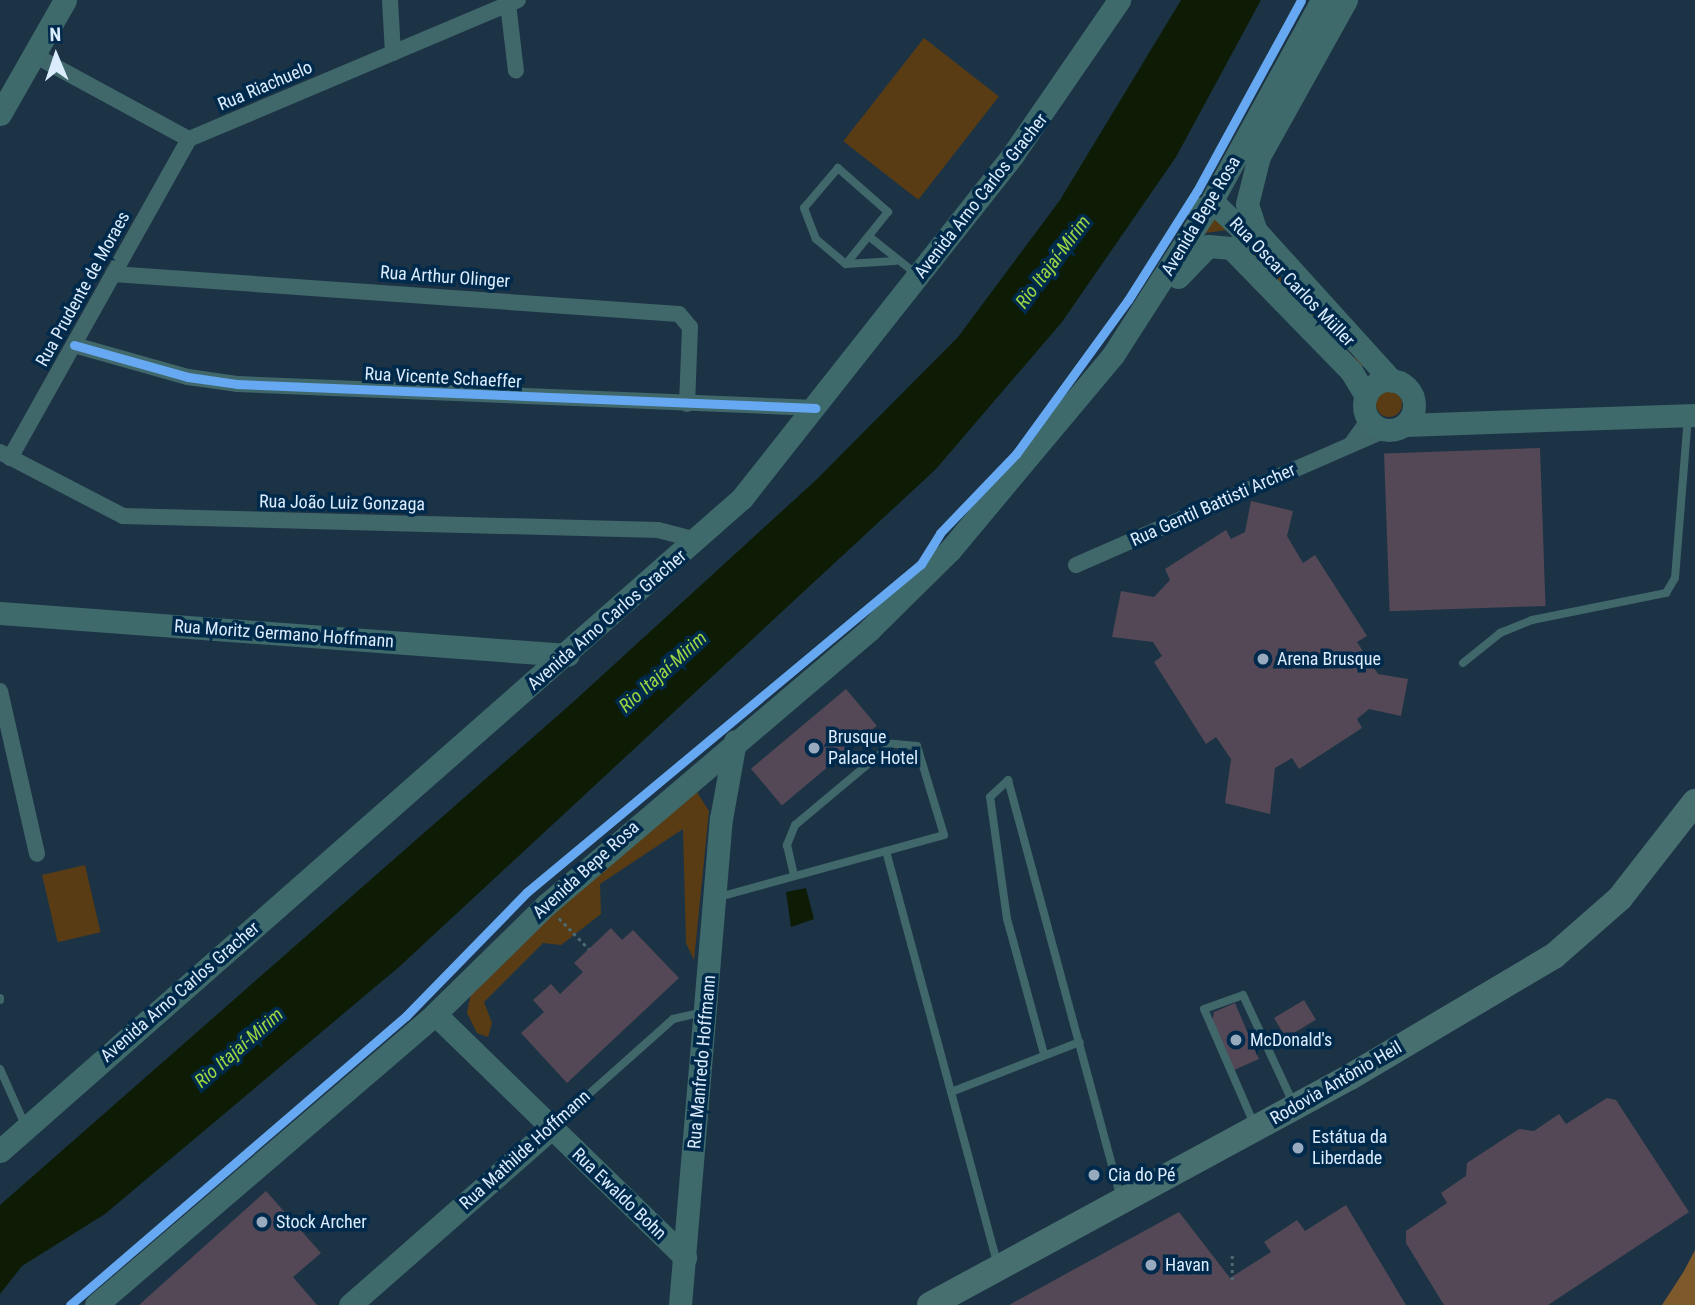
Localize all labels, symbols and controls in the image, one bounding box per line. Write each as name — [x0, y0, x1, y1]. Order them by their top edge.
north arrow — [21, 21, 91, 91]
text: N — [49, 23, 61, 46]
street label: Rua Riachuelo — [214, 56, 316, 116]
street label: Avenida Arno Carlos Gracher — [910, 109, 1052, 283]
street label: Avenida Bepe Rosa — [1157, 152, 1245, 280]
street label: Rua Prudente de Moraes — [31, 208, 135, 370]
water label: Rio Itajaí-Mirim — [1011, 211, 1095, 313]
street label: Rua Oscar Carlos Müller — [1225, 213, 1359, 351]
street label: Rua Arthur Olinger — [379, 262, 511, 292]
street label: Rua Vicente Schaeffer — [364, 363, 522, 393]
street label: Rua Gentil Battisti Archer — [1127, 459, 1299, 551]
street label: Rua João Luiz Gonzaga — [259, 491, 425, 515]
street label: Avenida Arno Carlos Gracher — [523, 545, 691, 695]
street label: Rua Moritz Germano Hoffmann — [173, 616, 395, 652]
water label: Rio Itajaí-Mirim — [614, 627, 712, 717]
place label: Arena Brusque — [1277, 648, 1381, 670]
marker: Arena Brusque — [1255, 651, 1271, 667]
place label: Brusque Palace Hotel — [828, 727, 918, 770]
marker: Brusque Palace Hotel — [806, 740, 822, 756]
street label: Avenida Bepe Rosa — [528, 817, 644, 923]
street label: Avenida Arno Carlos Gracher — [96, 917, 264, 1067]
street label: Rua Manfredo Hoffmann — [684, 974, 720, 1150]
water label: Rio Itajaí-Mirim — [190, 1003, 288, 1093]
place label: McDonald's — [1250, 1029, 1332, 1051]
marker: McDonald's — [1228, 1032, 1244, 1048]
street label: Rodovia Antônio Heil — [1266, 1037, 1406, 1129]
street label: Rua Mathilde Hoffmann — [455, 1086, 595, 1214]
place label: Estátua da Liberdade — [1312, 1127, 1387, 1170]
marker: Estátua da Liberdade — [1290, 1140, 1306, 1156]
street label: Rua Ewaldo Bohn — [567, 1144, 671, 1244]
place label: Cia do Pé — [1108, 1164, 1175, 1186]
marker: Cia do Pé — [1086, 1167, 1102, 1183]
place label: Stock Archer — [276, 1211, 367, 1233]
marker: Stock Archer — [254, 1214, 270, 1230]
place label: Havan — [1165, 1254, 1210, 1276]
marker: Havan — [1143, 1257, 1159, 1273]

